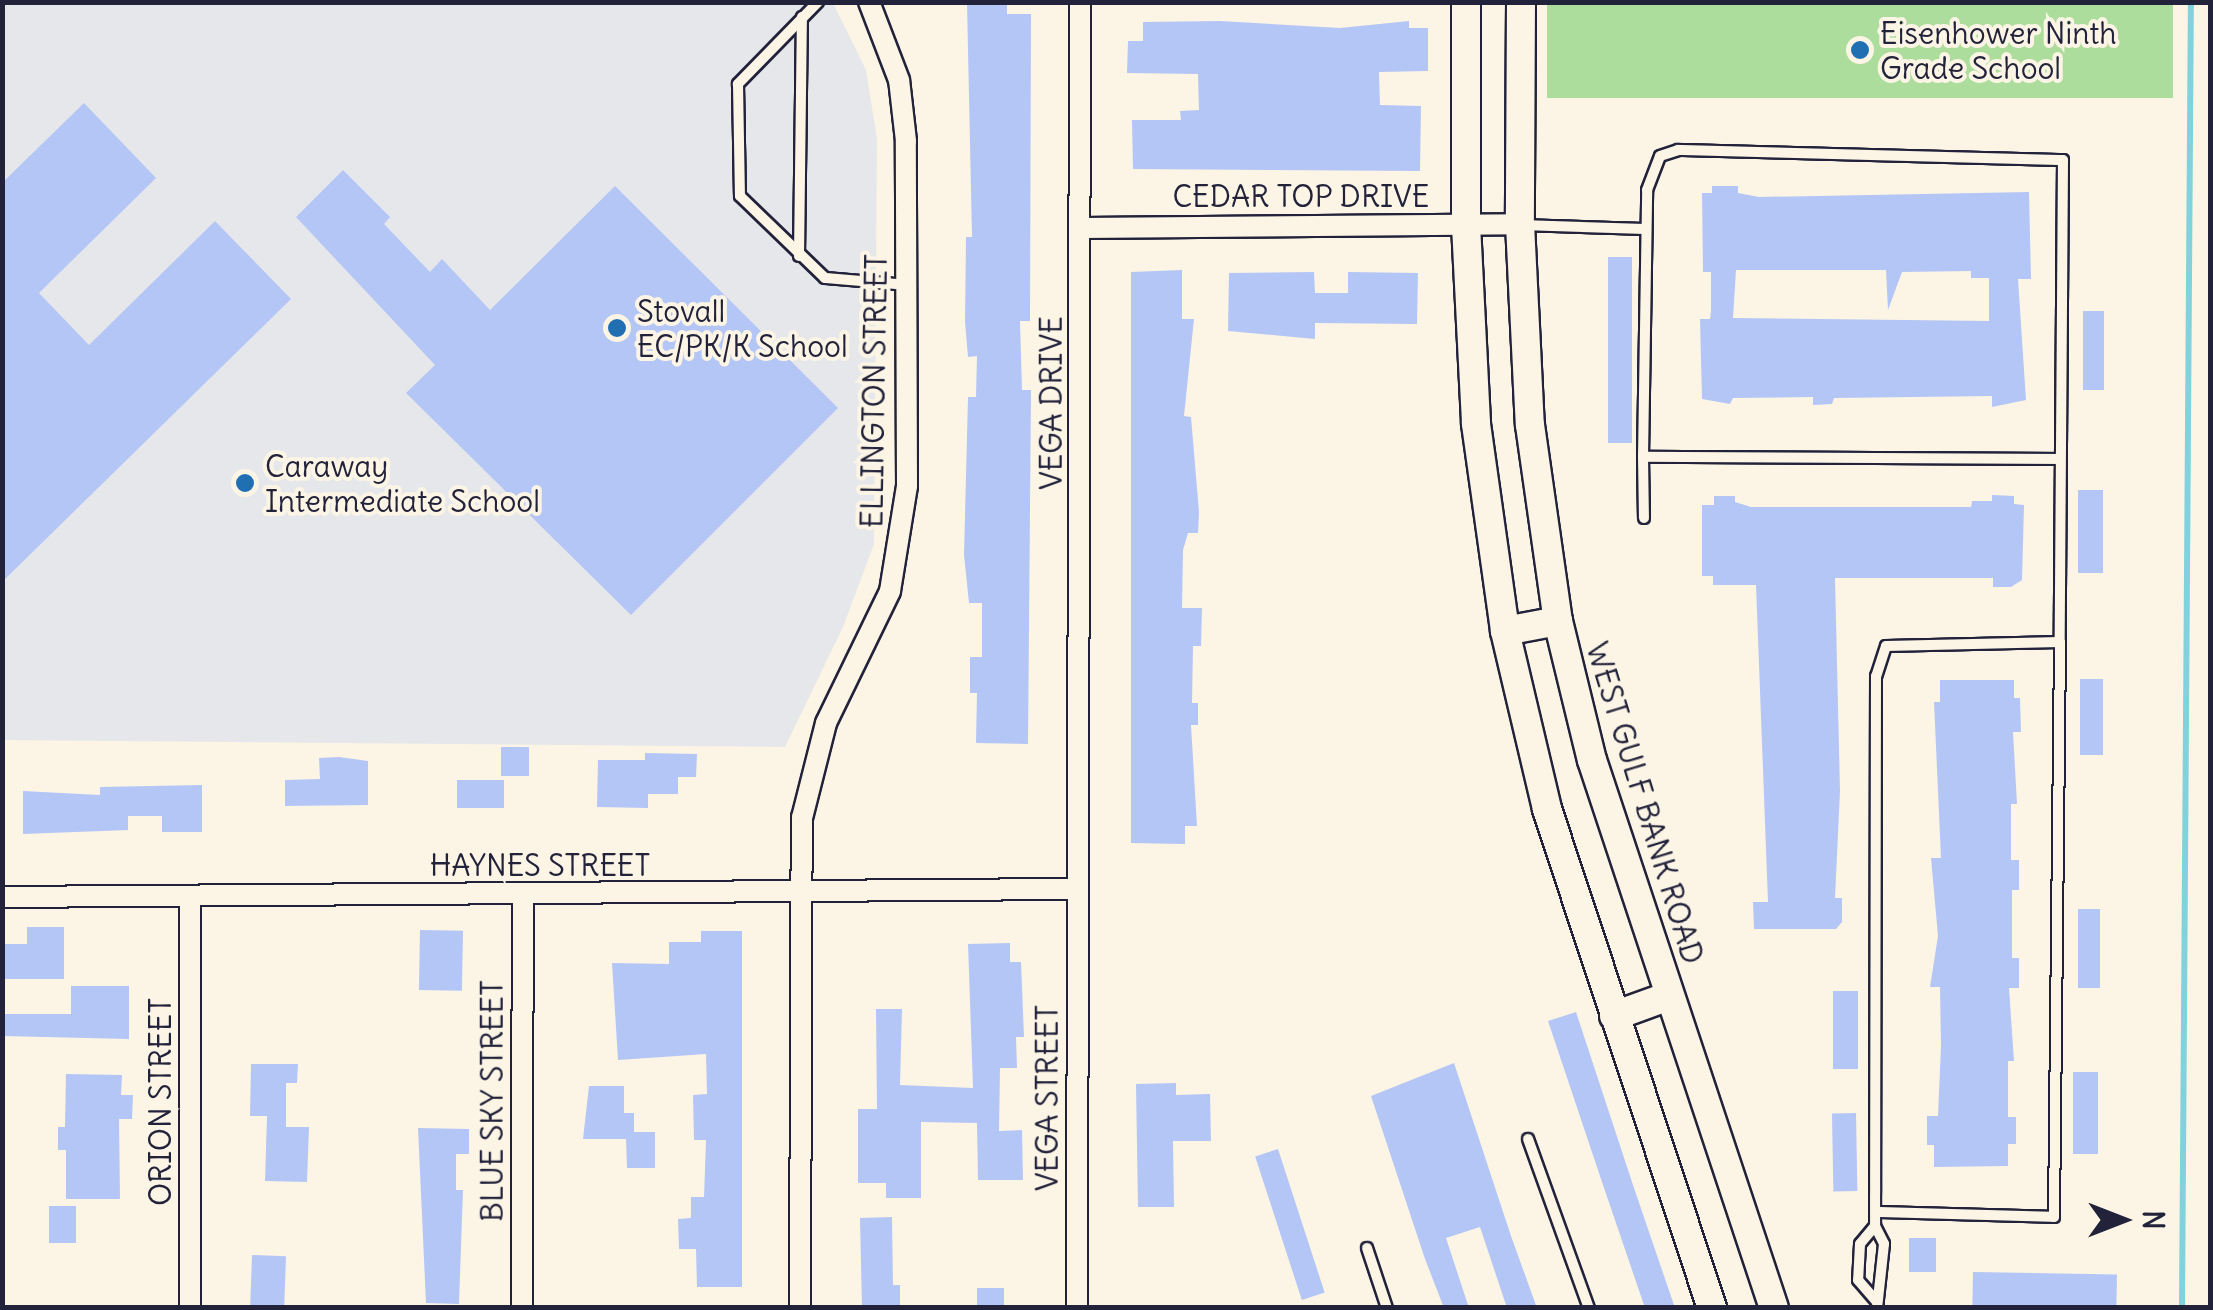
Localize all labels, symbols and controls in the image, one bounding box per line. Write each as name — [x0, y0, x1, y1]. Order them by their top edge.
place label: Eisenhower Ninth Grade School — [1880, 15, 2117, 86]
marker: Eisenhower Ninth Grade School — [1849, 39, 1871, 61]
street label: CEDAR TOP DRIVE — [1173, 178, 1429, 214]
street label: ELLINGTON STREET — [854, 254, 894, 528]
place label: Stovall EC/PK/K School — [637, 293, 848, 364]
street label: VEGA DRIVE — [1033, 316, 1069, 490]
marker: Stovall EC/PK/K School — [606, 317, 628, 339]
place label: Caraway Intermediate School — [265, 448, 540, 518]
marker: Caraway Intermediate School — [234, 472, 256, 494]
street label: WEST GULF BANK ROAD — [1579, 638, 1711, 968]
street label: HAYNES STREET — [430, 847, 650, 883]
street label: BLUE SKY STREET — [474, 980, 510, 1222]
street label: ORION STREET — [142, 998, 178, 1206]
street label: VEGA STREET — [1029, 1005, 1065, 1191]
north arrow — [2073, 1170, 2173, 1270]
text: N — [2135, 1210, 2171, 1230]

